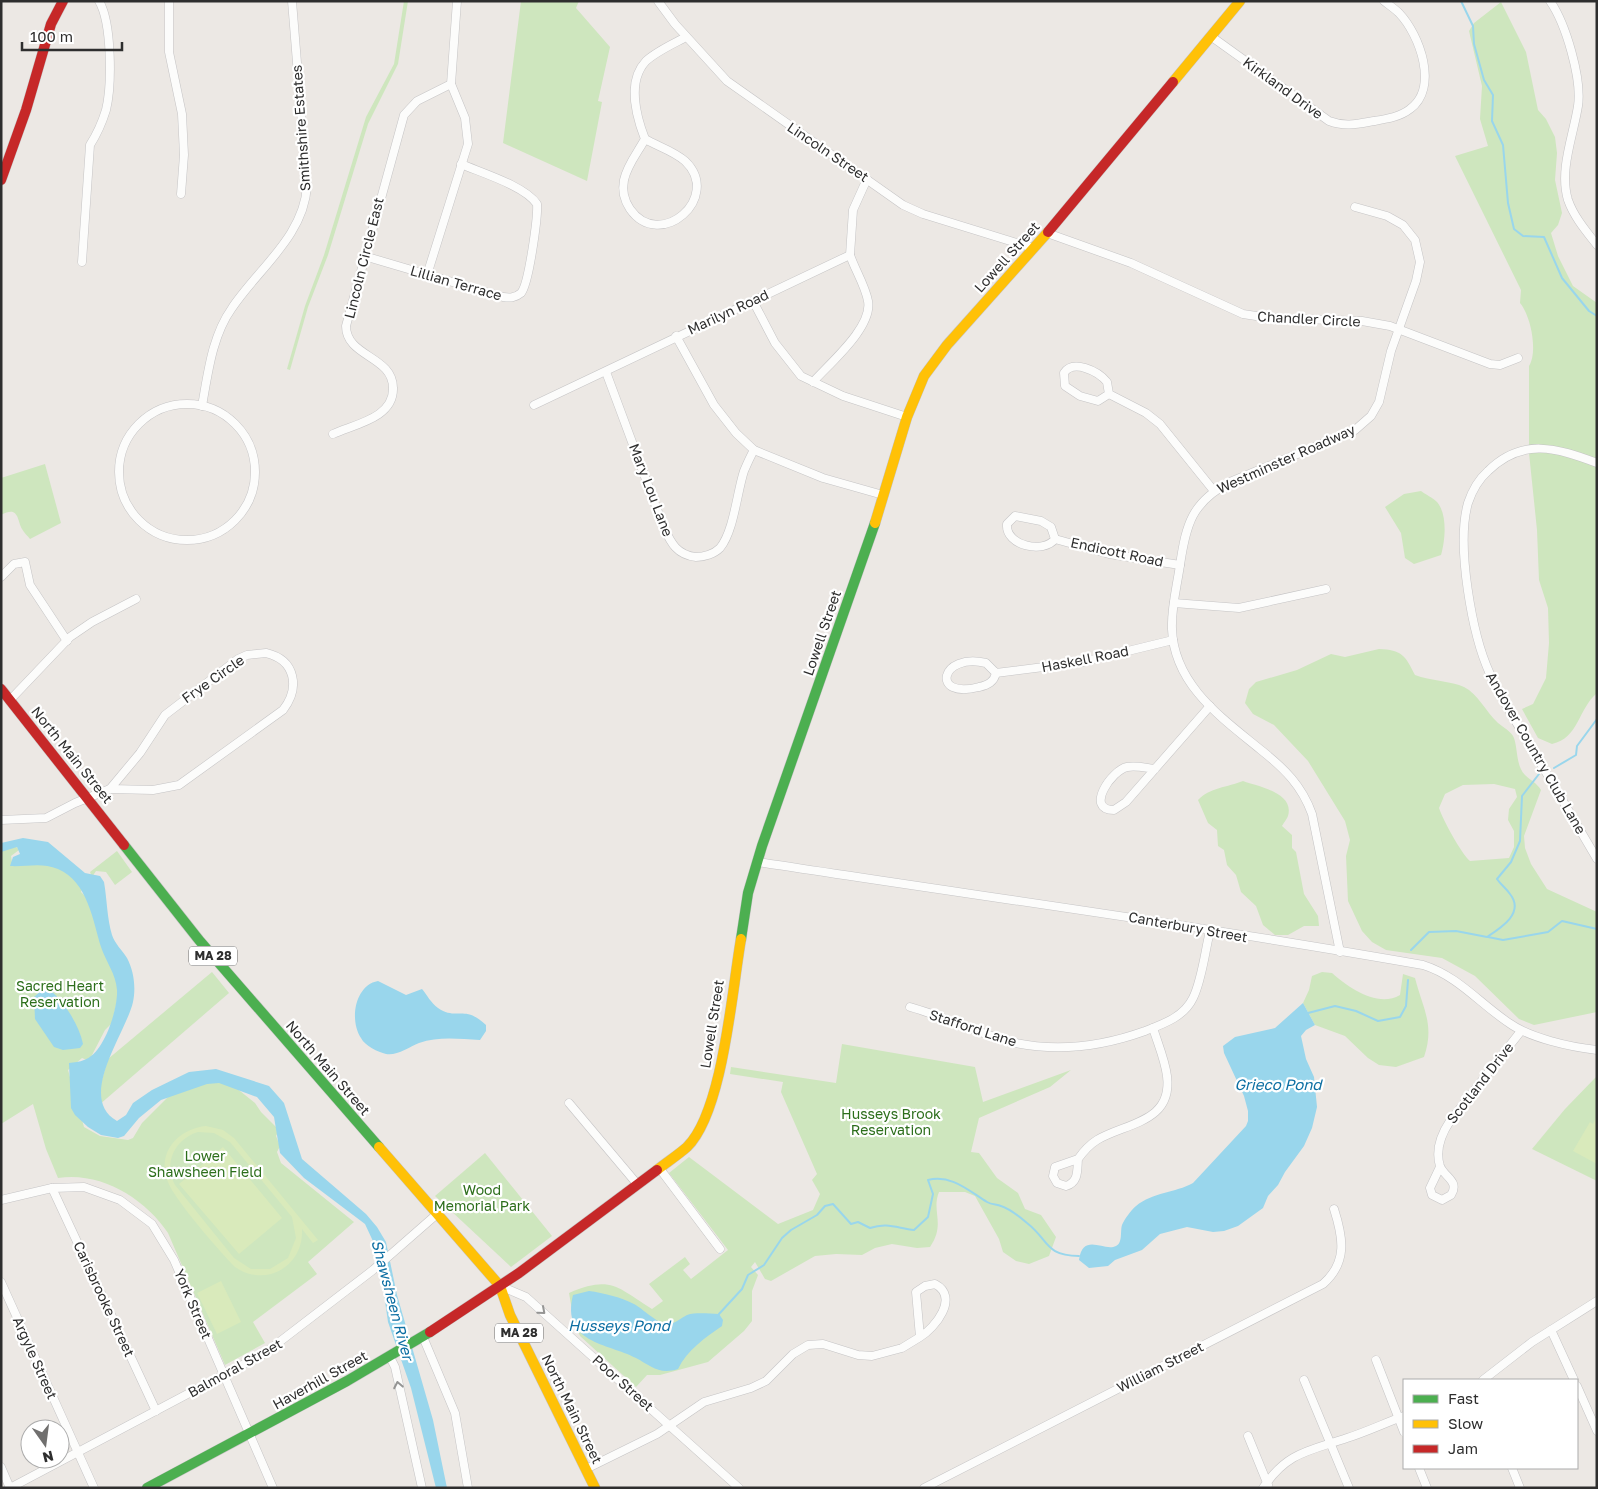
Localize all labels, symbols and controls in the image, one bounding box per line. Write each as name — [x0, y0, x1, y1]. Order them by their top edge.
scale bar — [22, 20, 122, 52]
text: 100 m — [30, 27, 73, 45]
street label: Kirkland Drive — [1240, 53, 1327, 122]
street label: Smithshire Estates — [288, 64, 313, 192]
street label: Lincoln Street — [784, 118, 872, 185]
street label: Lincoln Circle East — [340, 195, 387, 320]
street label: Lowell Street — [970, 218, 1043, 296]
street label: Lillian Terrace — [408, 261, 504, 304]
street label: Marilyn Road — [684, 285, 771, 338]
street label: Chandler Circle — [1257, 307, 1361, 330]
street label: Westminster Roadway — [1214, 420, 1358, 497]
street label: Mary Lou Lane — [626, 441, 677, 539]
street label: Endicott Road — [1069, 533, 1165, 570]
street label: Lowell Street — [799, 588, 844, 678]
street label: Haskell Road — [1040, 642, 1130, 675]
street label: Frye Circle — [178, 651, 247, 706]
street label: Andover Country Club Lane — [1483, 669, 1590, 837]
street label: North Main Street — [28, 703, 117, 807]
street label: Canterbury Street — [1127, 908, 1249, 945]
road number: MA 28 — [189, 946, 237, 966]
park label: Sacred Heart Reservation — [16, 977, 104, 1010]
street label: Lowell Street — [696, 978, 727, 1069]
street label: Stafford Lane — [927, 1005, 1019, 1050]
street label: North Main Street — [283, 1017, 374, 1118]
street label: Scotland Drive — [1443, 1039, 1517, 1127]
water label: Grieco Pond — [1234, 1075, 1323, 1093]
park label: Husseys Brook Reservation — [841, 1105, 941, 1138]
park label: Lower Shawsheen Field — [148, 1147, 262, 1180]
park label: Wood Memorial Park — [434, 1181, 530, 1214]
street label: Carisbrooke Street — [70, 1238, 139, 1359]
water label: Shawsheen River — [368, 1238, 418, 1364]
street label: York Street — [171, 1266, 216, 1341]
one-way arrow — [536, 1305, 545, 1314]
street label: Argyle Street — [10, 1314, 61, 1402]
water label: Husseys Pond — [568, 1316, 672, 1335]
road number: MA 28 — [495, 1324, 543, 1342]
street label: Balmoral Street — [185, 1335, 285, 1401]
street label: William Street — [1114, 1337, 1206, 1396]
street label: Haverhill Street — [269, 1347, 370, 1413]
street label: North Main Street — [539, 1351, 606, 1466]
street label: Poor Street — [589, 1351, 657, 1414]
legend — [1403, 1379, 1578, 1469]
one-way arrow — [394, 1381, 404, 1389]
text: Fast — [1448, 1389, 1479, 1407]
text: Slow — [1448, 1414, 1483, 1432]
north arrow — [20, 1419, 70, 1469]
text: Jam — [1448, 1439, 1478, 1457]
text: N — [41, 1448, 55, 1467]

